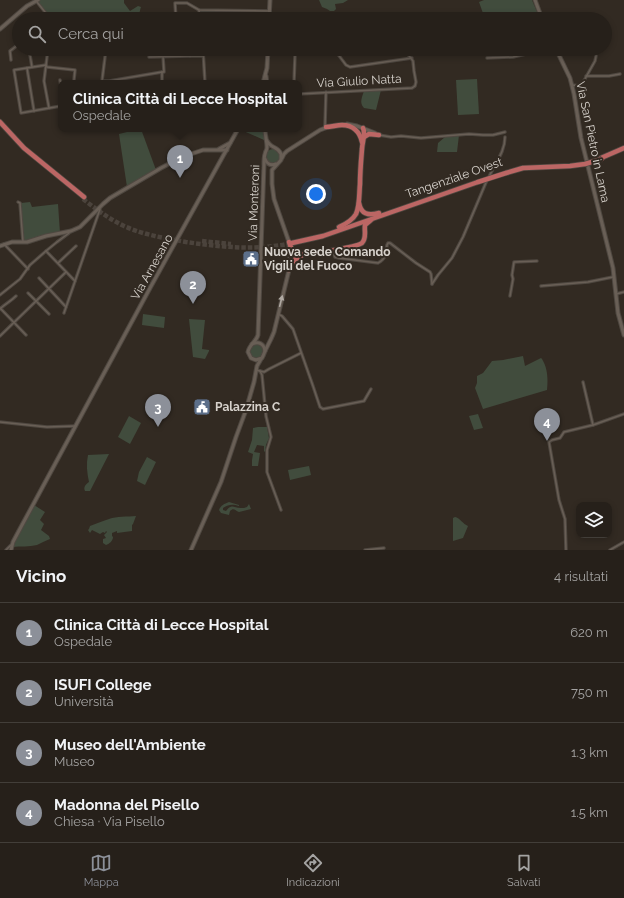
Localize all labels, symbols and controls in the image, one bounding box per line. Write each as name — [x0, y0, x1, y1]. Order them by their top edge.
search box — [12, 12, 612, 56]
icon: search — [26, 23, 48, 45]
text: Cerca qui — [58, 25, 124, 43]
street label: Via Giulio Natta — [316, 72, 402, 90]
popup — [58, 80, 302, 132]
street label: Via San Pietro in Lama — [573, 80, 613, 204]
text: Clinica Città di Lecce Hospital — [73, 90, 287, 108]
text: Ospedale — [73, 108, 131, 123]
pin: 1 — [167, 145, 193, 178]
street label: Tangenziale Ovest — [404, 155, 504, 201]
street label: Via Monteroni — [246, 164, 262, 242]
your location — [306, 184, 326, 204]
street label: Via Arnesano — [128, 232, 176, 302]
place label: Nuova sede Comando Vigili del Fuoco — [264, 245, 391, 273]
public building icon: Nuova sede Comando Vigili del Fuoco — [241, 249, 261, 269]
pin: 2 — [180, 271, 206, 304]
one-way arrow — [279, 295, 285, 307]
pin: 3 — [145, 394, 171, 427]
public building icon: Palazzina C — [192, 397, 212, 417]
place label: Palazzina C — [215, 400, 280, 414]
pin: 4 — [534, 408, 560, 441]
map controls — [576, 502, 612, 538]
button: layers — [576, 502, 612, 538]
text: Vicino — [16, 566, 66, 586]
text: 4 risultati — [554, 569, 608, 584]
text: Clinica Città di Lecce Hospital — [54, 616, 268, 634]
text: 1 — [26, 625, 32, 640]
text: 620 m — [570, 625, 608, 640]
text: Ospedale — [54, 634, 112, 649]
text: ISUFI College — [54, 676, 152, 694]
text: 2 — [25, 685, 33, 700]
text: 750 m — [571, 685, 608, 700]
text: Università — [54, 694, 114, 709]
text: Museo dell'Ambiente — [54, 736, 206, 754]
text: 3 — [25, 745, 33, 760]
text: 1.3 km — [571, 745, 608, 760]
text: Museo — [54, 754, 95, 769]
text: Madonna del Pisello — [54, 796, 199, 814]
text: 4 — [25, 805, 33, 820]
text: 1.5 km — [571, 805, 608, 820]
text: Chiesa · Via Pisello — [54, 814, 165, 829]
tab: Mappa — [84, 852, 119, 889]
tab: Indicazioni — [286, 852, 340, 889]
tab: Salvati — [507, 852, 540, 889]

